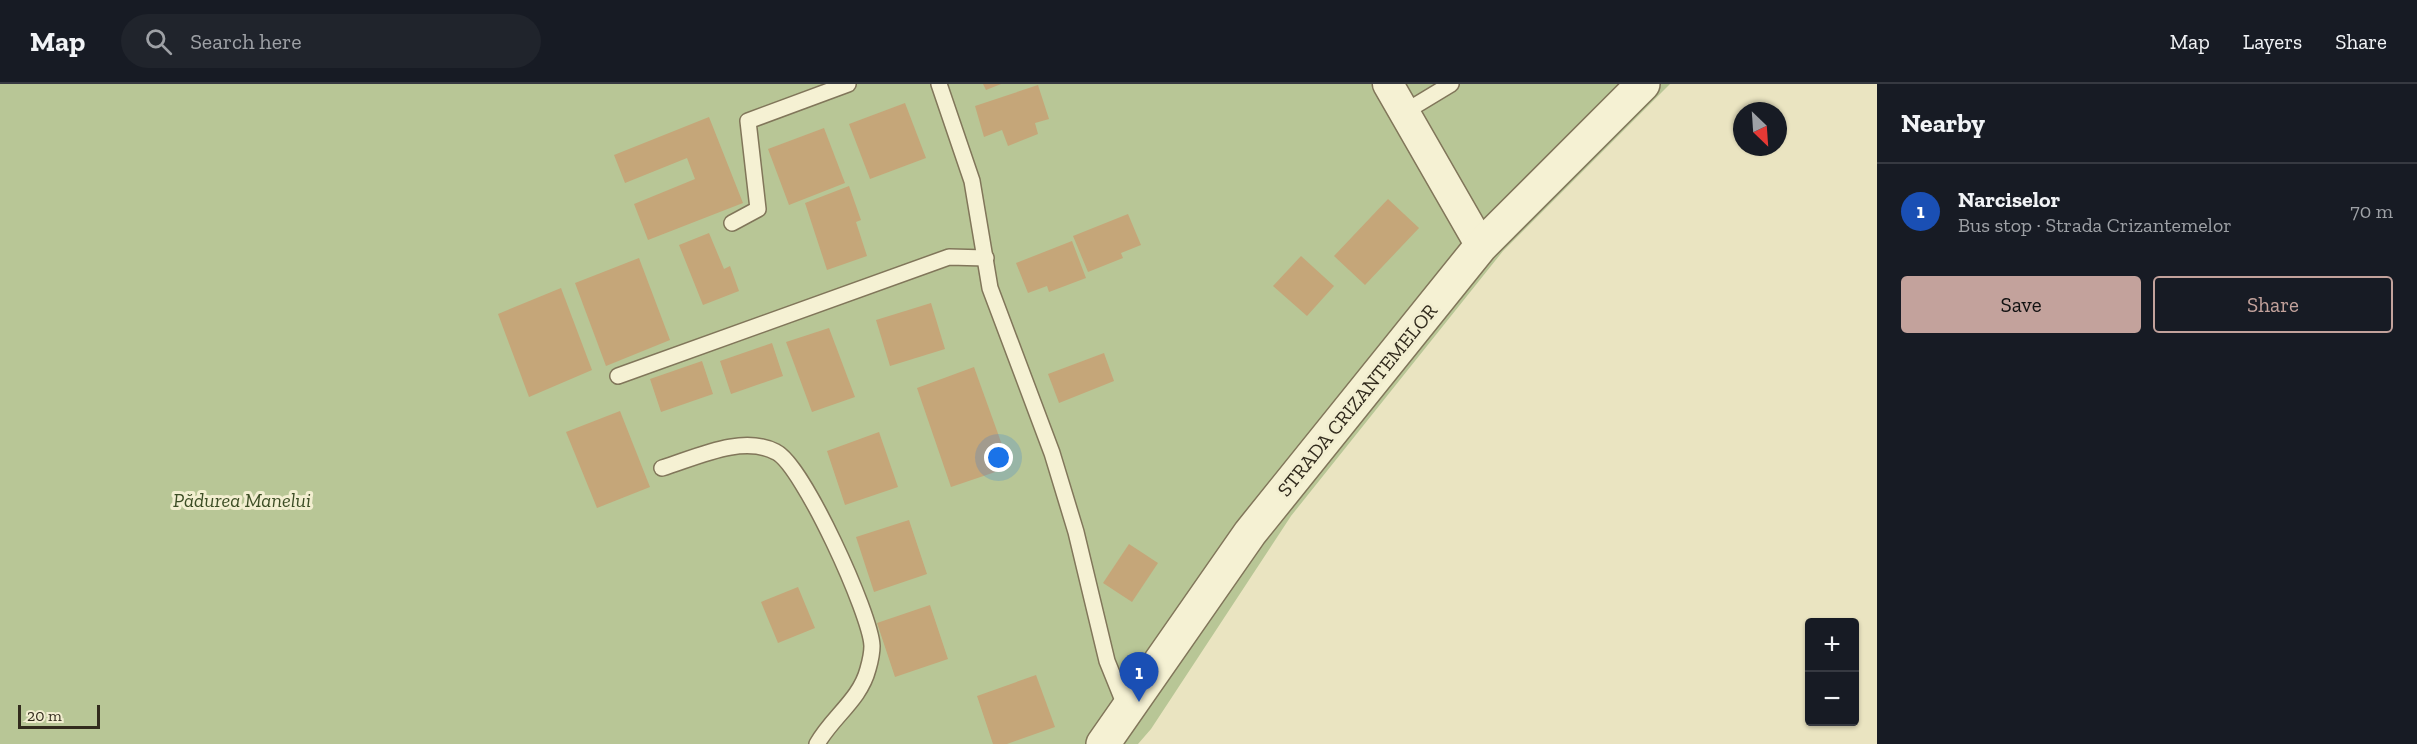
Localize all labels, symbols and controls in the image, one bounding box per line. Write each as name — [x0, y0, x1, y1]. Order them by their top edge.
search box — [121, 14, 541, 68]
text: Map — [30, 25, 85, 58]
icon: search — [142, 25, 175, 58]
text: Search here — [190, 28, 302, 55]
text: Map — [2170, 29, 2210, 54]
text: Layers — [2243, 29, 2302, 54]
text: Share — [2335, 29, 2387, 54]
north arrow — [1733, 102, 1787, 156]
text: Nearby — [1901, 107, 1985, 139]
text: Narciselor — [1958, 186, 2060, 213]
text: 1 — [1916, 199, 1925, 223]
text: 70 m — [2350, 199, 2393, 223]
text: Bus stop · Strada Crizantemelor — [1958, 213, 2232, 237]
button: Save — [1901, 276, 2141, 333]
button: Share — [2153, 276, 2393, 333]
street label: STRADA CRIZANTEMELOR — [1272, 298, 1443, 501]
your location — [984, 443, 1013, 472]
park label: Pădurea Manelui — [173, 488, 311, 512]
map controls — [1805, 618, 1859, 726]
button: + — [1805, 618, 1859, 672]
pin: 1 — [1120, 652, 1158, 702]
button: − — [1805, 672, 1859, 726]
scale bar — [18, 702, 100, 730]
text: 20 m — [27, 706, 62, 725]

